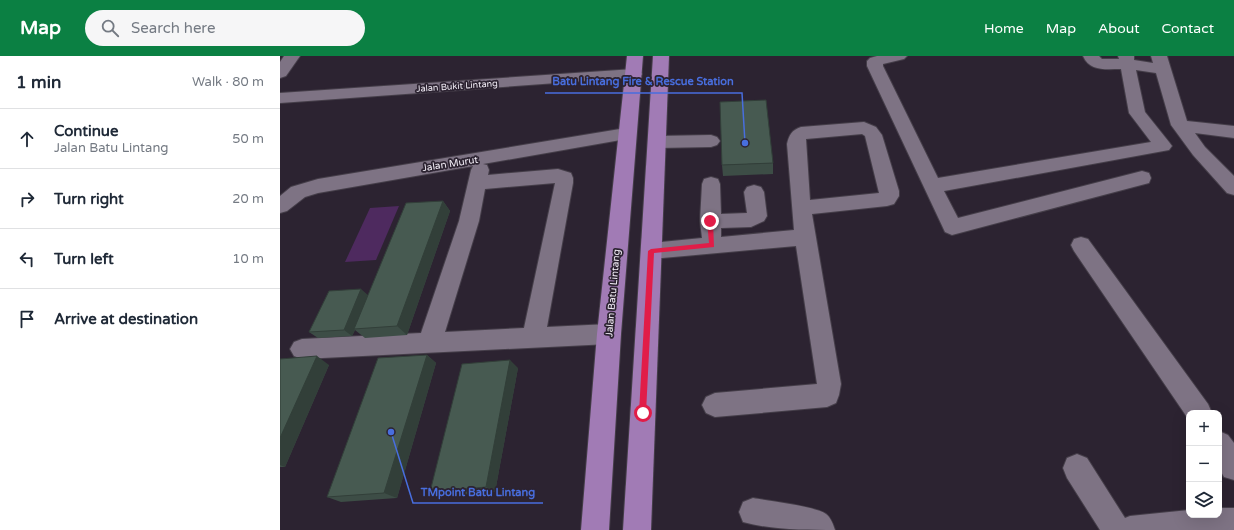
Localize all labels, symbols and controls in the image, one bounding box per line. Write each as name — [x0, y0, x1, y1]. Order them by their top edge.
search box — [85, 10, 365, 46]
text: Map — [20, 17, 61, 39]
icon: search — [99, 17, 121, 39]
text: Search here — [131, 19, 215, 37]
text: Home — [984, 20, 1024, 37]
text: Map — [1046, 20, 1076, 37]
text: About — [1098, 20, 1140, 37]
text: Contact — [1162, 20, 1214, 37]
callout: Batu Lintang Fire & Rescue Station — [545, 70, 742, 93]
text: 1 min — [16, 72, 61, 93]
text: Walk · 80 m — [192, 74, 264, 90]
text: Batu Lintang Fire & Rescue Station — [552, 75, 734, 89]
street label: Jalan Bukit Lintang — [416, 78, 498, 95]
text: Continue — [54, 122, 118, 140]
icon: ahead — [16, 128, 38, 150]
text: 50 m — [232, 131, 264, 147]
text: Jalan Batu Lintang — [54, 140, 169, 156]
street label: Jalan Murut — [421, 154, 479, 174]
icon: right — [16, 188, 38, 210]
text: Turn right — [54, 190, 124, 208]
text: 20 m — [232, 191, 264, 207]
route end — [701, 212, 719, 230]
icon: left — [16, 248, 38, 270]
street label: Jalan Batu Lintang — [603, 249, 623, 337]
text: Turn left — [54, 250, 114, 268]
text: 10 m — [232, 251, 264, 267]
icon: arrive — [16, 308, 38, 330]
text: Arrive at destination — [54, 310, 198, 328]
route start — [634, 404, 652, 422]
map controls — [1186, 410, 1222, 518]
button: + — [1186, 410, 1222, 446]
button: − — [1186, 446, 1222, 482]
callout: TMpoint Batu Lintang — [413, 480, 543, 503]
button: layers — [1186, 482, 1222, 518]
text: TMpoint Batu Lintang — [420, 486, 535, 500]

